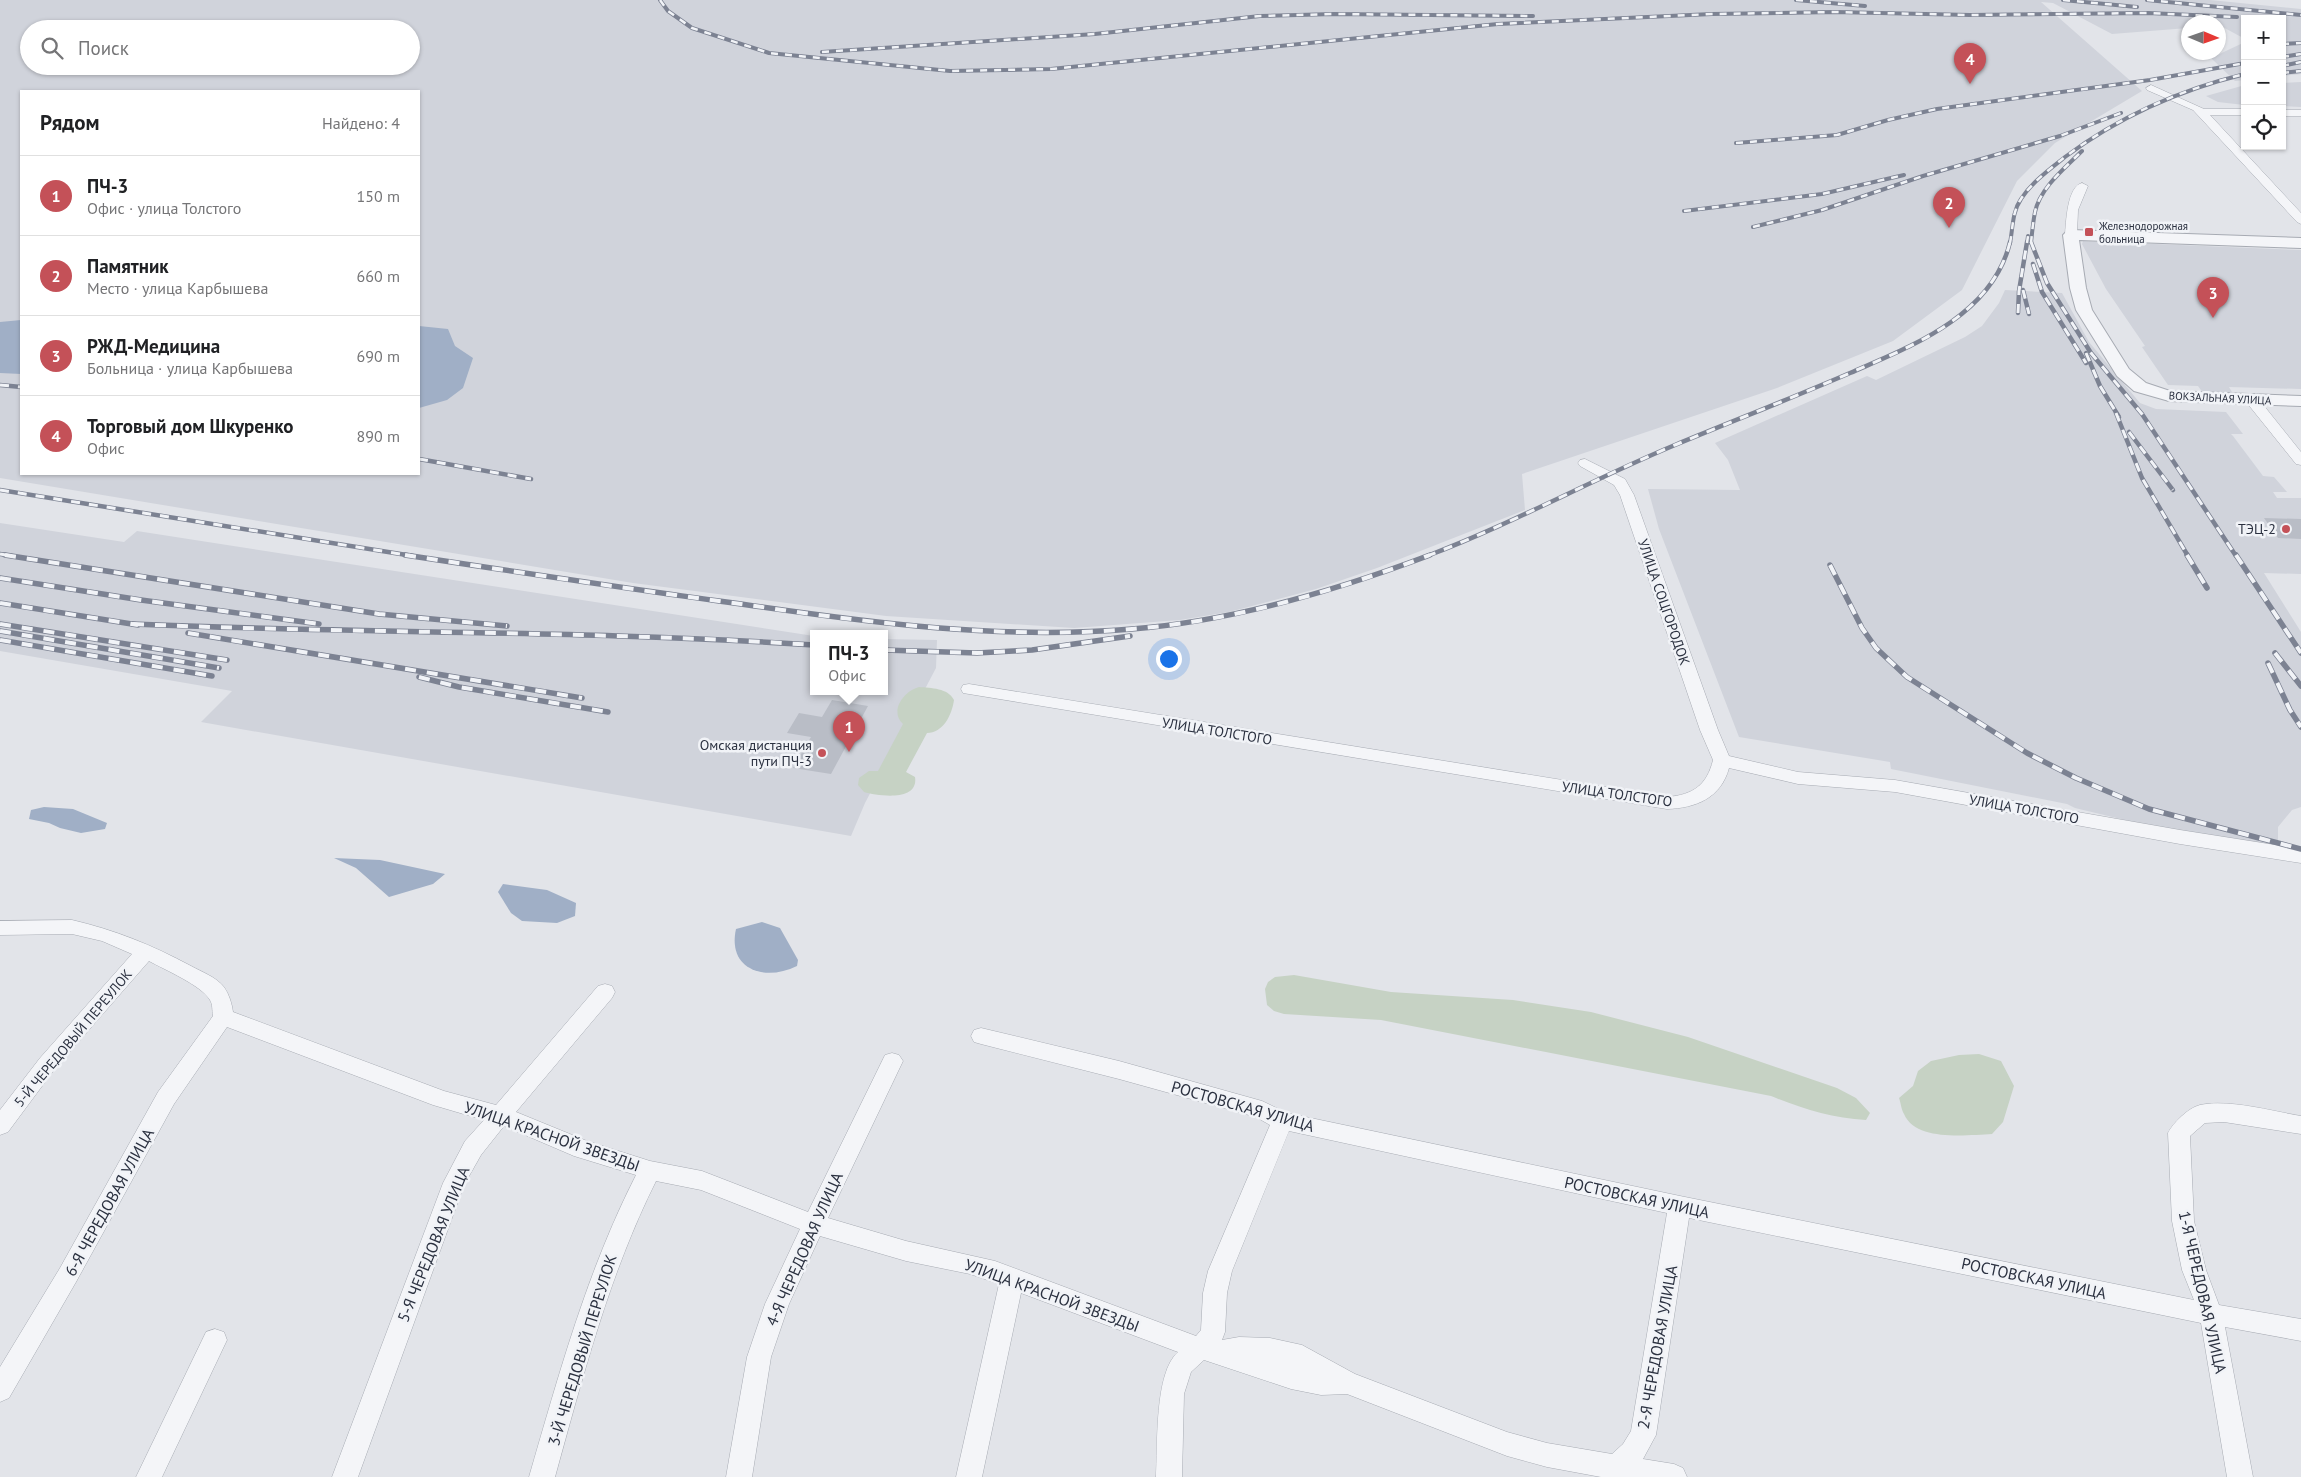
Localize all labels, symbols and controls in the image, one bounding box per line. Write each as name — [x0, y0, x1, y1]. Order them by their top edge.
north arrow — [2181, 15, 2226, 60]
map controls — [2241, 15, 2286, 150]
button: + — [2241, 15, 2286, 60]
search box — [20, 20, 420, 75]
icon: search — [38, 34, 66, 62]
text: Поиск — [78, 36, 129, 60]
pin: 4 — [1954, 43, 1986, 84]
button: − — [2241, 60, 2286, 105]
button: locate — [2241, 105, 2286, 150]
text: Рядом — [40, 109, 99, 136]
text: Найдено: 4 — [322, 113, 400, 133]
text: ПЧ-3 — [87, 174, 128, 198]
text: 1 — [51, 186, 61, 206]
text: 150 m — [357, 186, 400, 206]
pin: 2 — [1933, 187, 1965, 228]
text: Офис · улица Толстого — [87, 198, 241, 218]
place label: Железнодорожная больница — [2098, 219, 2188, 246]
marker: Железнодорожная больница — [2083, 226, 2095, 238]
text: Памятник — [87, 254, 169, 278]
text: 2 — [51, 266, 61, 286]
text: 660 m — [357, 266, 400, 286]
pin: 3 — [2197, 277, 2229, 318]
text: Место · улица Карбышева — [87, 278, 268, 298]
text: РЖД-Медицина — [87, 334, 220, 358]
text: 3 — [51, 346, 61, 366]
text: 690 m — [357, 346, 400, 366]
text: Больница · улица Карбышева — [87, 358, 293, 378]
street label: ВОКЗАЛЬНАЯ УЛИЦА — [2168, 388, 2272, 408]
text: Торговый дом Шкуренко — [87, 414, 293, 438]
text: 4 — [51, 426, 61, 446]
text: 890 m — [357, 426, 400, 446]
text: Офис — [87, 438, 125, 458]
place label: ТЭЦ-2 — [2238, 520, 2276, 538]
marker: ТЭЦ-2 — [2280, 523, 2292, 535]
street label: УЛИЦА СОЦГОРОДОК — [1634, 536, 1694, 668]
popup — [810, 630, 888, 695]
text: ПЧ-3 — [828, 641, 870, 665]
your location — [1156, 646, 1182, 672]
text: Офис — [828, 665, 866, 685]
pin: 1 — [833, 711, 865, 752]
street label: УЛИЦА ТОЛСТОГО — [1161, 713, 1273, 749]
place label: Омская дистанция пути ПЧ-3 — [700, 736, 812, 770]
marker: Омская дистанция пути ПЧ-3 — [816, 747, 828, 759]
street label: УЛИЦА ТОЛСТОГО — [1561, 777, 1673, 811]
street label: УЛИЦА ТОЛСТОГО — [1968, 790, 2080, 828]
street label: 5-Й ЧЕРЕДОВЫЙ ПЕРЕУЛОК — [10, 965, 136, 1111]
street label: РОСТОВСКАЯ УЛИЦА — [1169, 1076, 1317, 1136]
street label: УЛИЦА КРАСНОЙ ЗВЕЗДЫ — [462, 1097, 642, 1175]
street label: 6-Я ЧЕРЕДОВАЯ УЛИЦА — [60, 1124, 158, 1280]
street label: 5-Я ЧЕРЕДОВАЯ УЛИЦА — [393, 1163, 474, 1325]
street label: 4-Я ЧЕРЕДОВАЯ УЛИЦА — [761, 1168, 847, 1329]
street label: РОСТОВСКАЯ УЛИЦА — [1563, 1172, 1712, 1222]
street label: 1-Я ЧЕРЕДОВАЯ УЛИЦА — [2175, 1209, 2232, 1376]
street label: 3-Й ЧЕРЕДОВЫЙ ПЕРЕУЛОК — [543, 1252, 621, 1448]
street label: РОСТОВСКАЯ УЛИЦА — [1960, 1253, 2109, 1303]
street label: УЛИЦА КРАСНОЙ ЗВЕЗДЫ — [962, 1254, 1142, 1336]
street label: 2-Я ЧЕРЕДОВАЯ УЛИЦА — [1633, 1263, 1681, 1431]

